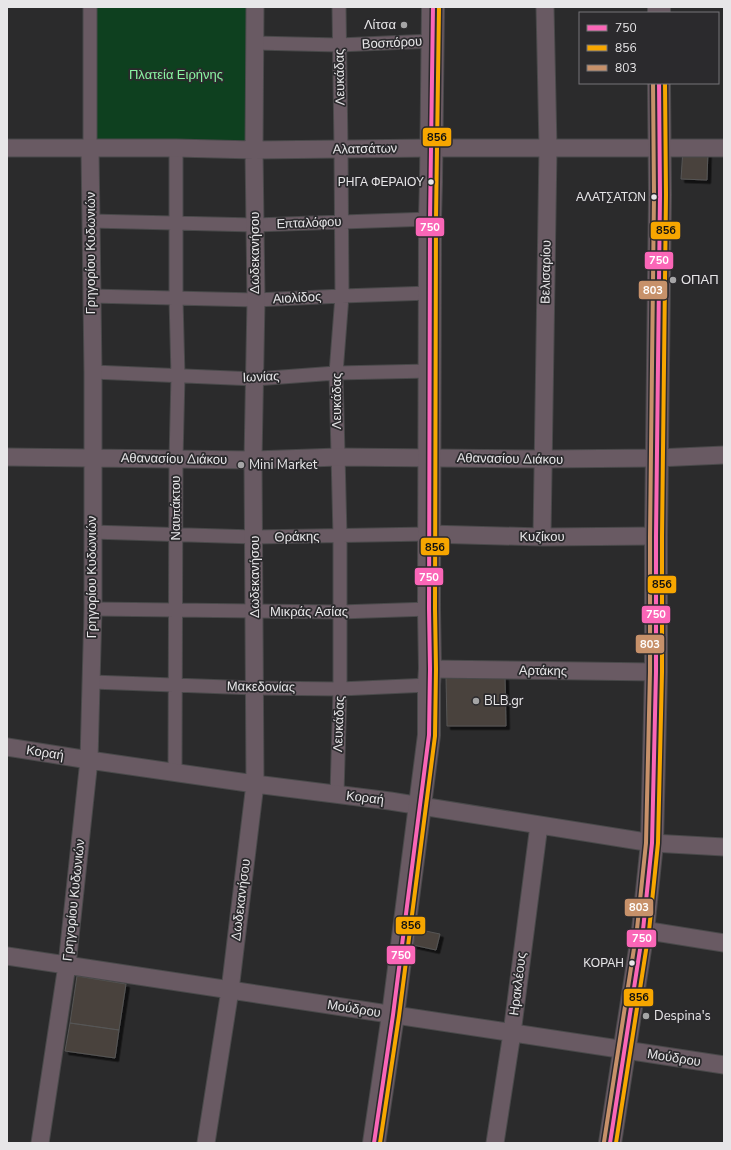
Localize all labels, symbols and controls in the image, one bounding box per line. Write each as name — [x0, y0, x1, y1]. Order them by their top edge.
legend — [579, 12, 719, 84]
place label: Λίτσα — [364, 16, 396, 34]
marker: Λίτσα — [399, 20, 409, 30]
text: 750 — [615, 20, 637, 36]
street label: Βοσπόρου — [361, 32, 423, 54]
text: 856 — [615, 40, 637, 56]
street label: Λευκάδας — [331, 49, 349, 105]
text: 803 — [615, 60, 637, 76]
park label: Πλατεία Ειρήνης — [129, 66, 223, 84]
line badge: 856 — [422, 127, 452, 147]
text: 856 — [427, 130, 447, 145]
street label: Αλατσάτων — [333, 139, 397, 159]
place label: ΡΗΓΑ ΦΕΡΑΙΟΥ — [338, 174, 424, 190]
marker: ΡΗΓΑ ΦΕΡΑΙΟΥ — [426, 177, 436, 187]
place label: ΑΛΑΤΣΑΤΩΝ — [576, 189, 646, 205]
street label: Γρηγορίου Κυδωνιών — [82, 192, 100, 314]
marker: ΑΛΑΤΣΑΤΩΝ — [649, 192, 659, 202]
street label: Δωδεκανήσου — [246, 212, 264, 294]
street label: Επταλόφου — [276, 213, 342, 233]
line badge: 750 — [415, 217, 445, 237]
text: 750 — [420, 220, 440, 235]
line badge: 856 — [650, 221, 681, 240]
text: 856 — [656, 223, 676, 238]
street label: Βελισαρίου — [536, 240, 556, 304]
line badge: 750 — [644, 251, 674, 270]
text: 750 — [649, 253, 669, 268]
place label: ΟΠΑΠ — [681, 271, 719, 289]
marker: ΟΠΑΠ — [668, 275, 678, 285]
line badge: 803 — [638, 280, 668, 300]
text: 803 — [643, 283, 663, 298]
street label: Αιολίδος — [272, 288, 322, 308]
street label: Ιωνίας — [242, 367, 280, 387]
street label: Λευκάδας — [328, 373, 346, 429]
street label: Αθανασίου Διάκου — [121, 449, 227, 469]
street label: Αθανασίου Διάκου — [457, 449, 563, 469]
place label: Mini Market — [249, 456, 318, 474]
marker: Mini Market — [236, 460, 246, 470]
street label: Ναυπάκτου — [167, 476, 185, 540]
street label: Γρηγορίου Κυδωνιών — [83, 516, 101, 638]
street label: Θράκης — [274, 528, 320, 546]
street label: Κυζίκου — [519, 528, 565, 546]
street label: Δωδεκανήσου — [246, 536, 264, 618]
line badge: 856 — [420, 537, 450, 556]
text: 856 — [425, 540, 445, 555]
line badge: 750 — [414, 567, 444, 586]
text: 750 — [419, 570, 439, 585]
line badge: 856 — [647, 575, 677, 594]
text: 856 — [652, 577, 672, 592]
street label: Μικράς Ασίας — [270, 603, 348, 621]
line badge: 750 — [641, 605, 671, 624]
text: 750 — [646, 607, 666, 622]
line badge: 803 — [635, 634, 665, 654]
text: 803 — [640, 637, 660, 652]
street label: Αρτάκης — [519, 662, 567, 680]
street label: Μακεδονίας — [227, 677, 295, 697]
place label: BLB.gr — [484, 692, 524, 710]
street label: Λευκάδας — [329, 695, 349, 753]
marker: BLB.gr — [471, 696, 481, 706]
street label: Κοραή — [25, 741, 65, 765]
street label: Κοραή — [345, 787, 385, 809]
street label: Γρηγορίου Κυδωνιών — [59, 838, 89, 962]
street label: Δωδεκανήσου — [227, 858, 255, 942]
line badge: 803 — [624, 898, 654, 917]
text: 803 — [629, 900, 649, 915]
line badge: 856 — [395, 916, 426, 935]
text: 856 — [401, 918, 421, 933]
line badge: 750 — [626, 929, 657, 948]
text: 750 — [632, 931, 652, 946]
line badge: 750 — [386, 945, 416, 965]
text: 750 — [391, 948, 411, 963]
street label: Ηρακλέους — [505, 951, 531, 1017]
place label: ΚΟΡΑΗ — [583, 955, 624, 971]
marker: ΚΟΡΑΗ — [627, 958, 637, 968]
line badge: 856 — [623, 988, 654, 1007]
text: 856 — [629, 990, 649, 1005]
street label: Μούδρου — [326, 996, 382, 1022]
place label: Despina's — [654, 1007, 711, 1025]
marker: Despina's — [641, 1011, 651, 1021]
street label: Μούδρου — [646, 1045, 702, 1071]

